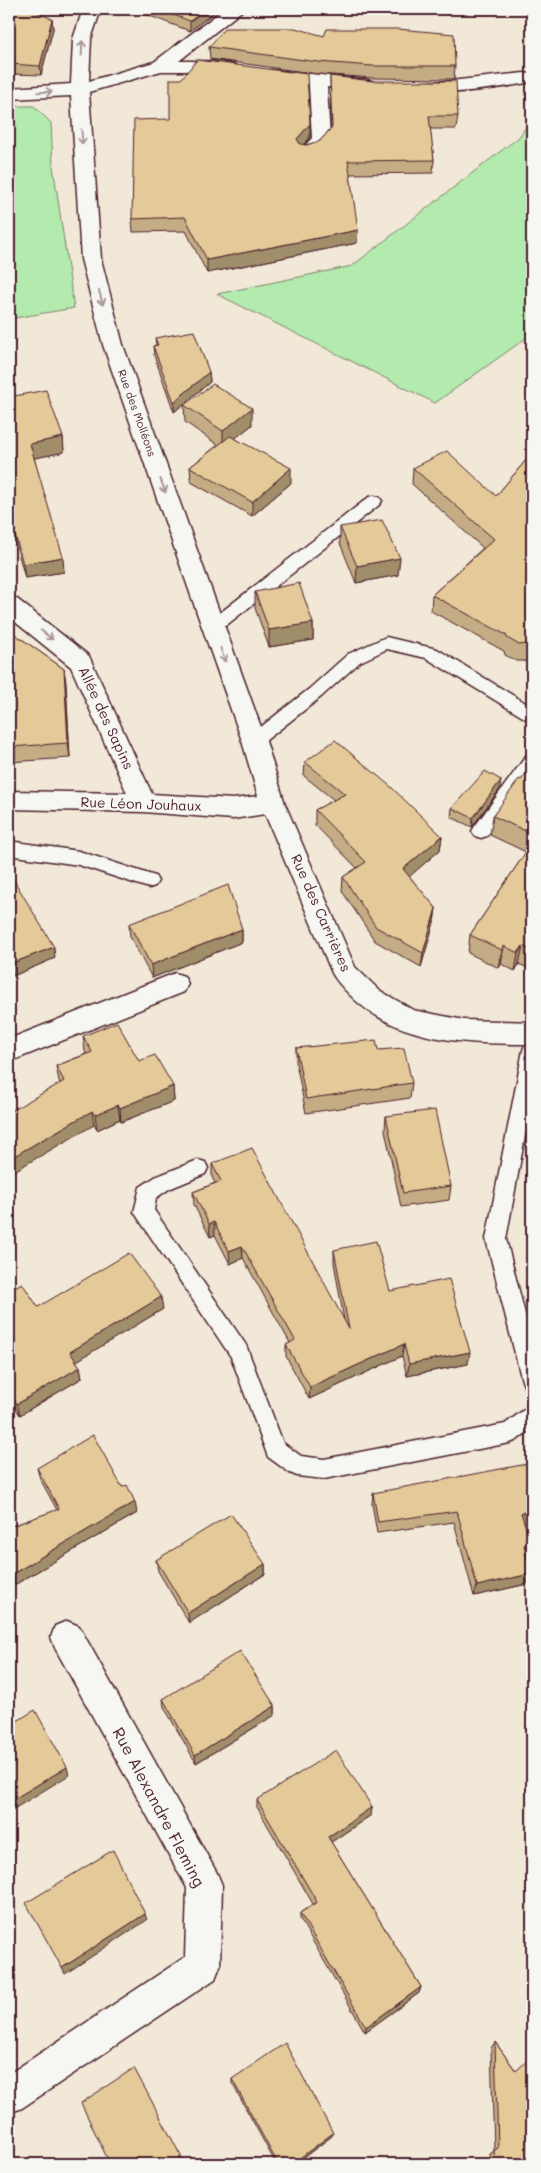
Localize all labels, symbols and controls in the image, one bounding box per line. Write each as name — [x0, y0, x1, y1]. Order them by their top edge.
one-way arrow — [77, 40, 86, 56]
one-way arrow — [36, 88, 52, 97]
one-way arrow — [77, 129, 86, 145]
one-way arrow — [97, 290, 106, 306]
street label: Rue des Molléons — [115, 367, 160, 458]
one-way arrow — [159, 477, 168, 493]
one-way arrow — [40, 630, 54, 640]
one-way arrow — [219, 647, 228, 662]
street label: Allée des Sapins — [74, 663, 139, 772]
street label: Rue Léon Jouhaux — [80, 792, 202, 815]
street label: Rue des Carrières — [287, 851, 356, 975]
street label: Rue Alexandre Fleming — [108, 1723, 210, 1890]

